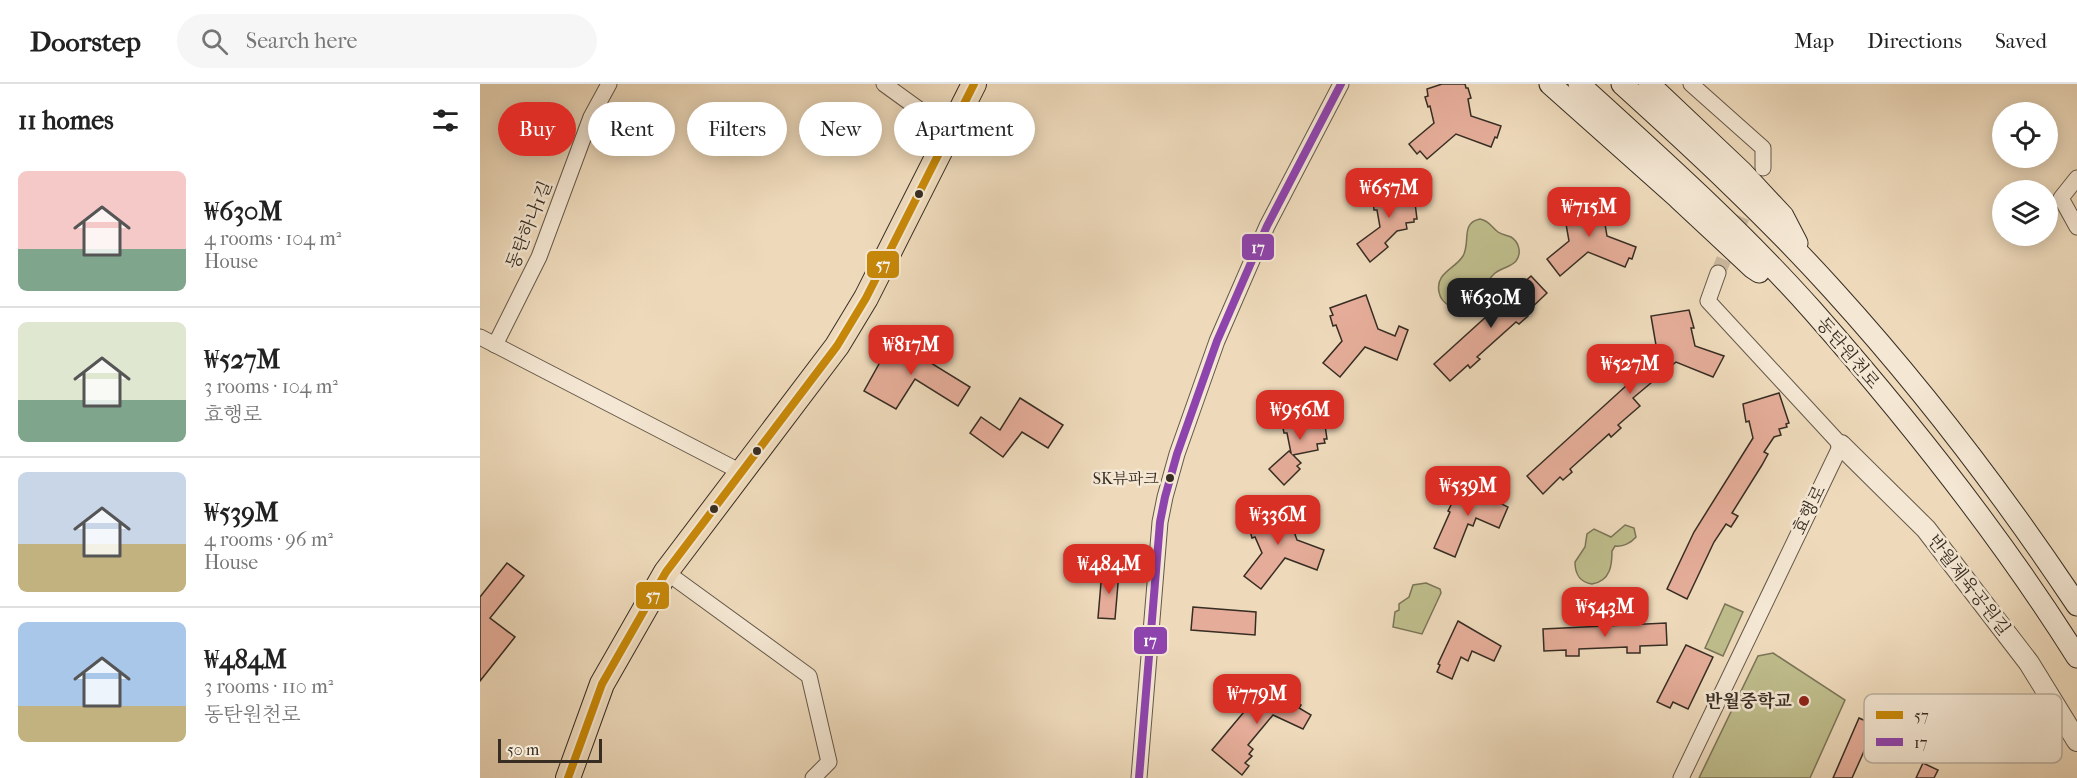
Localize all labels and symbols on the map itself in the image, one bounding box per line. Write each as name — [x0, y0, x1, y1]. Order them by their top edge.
pin: ₩657M — [1347, 168, 1431, 219]
street label: 동탄하나1길 — [502, 178, 557, 272]
pin: ₩715M — [1547, 187, 1631, 238]
unlabelled marker — [913, 188, 925, 200]
line badge: 17 — [1241, 233, 1275, 261]
text: 17 — [1251, 238, 1265, 257]
line badge: 57 — [866, 250, 900, 279]
text: 57 — [876, 255, 891, 274]
pin: ₩630M — [1449, 278, 1533, 329]
street label: 동탄원천로 — [1812, 313, 1884, 393]
pin: ₩817M — [869, 325, 953, 376]
pin: ₩527M — [1588, 344, 1672, 395]
pin: ₩956M — [1258, 390, 1342, 441]
unlabelled marker — [751, 445, 763, 457]
pin: ₩539M — [1426, 466, 1510, 517]
place label: SK뷰파크 — [1093, 469, 1160, 488]
marker: SK뷰파크 — [1164, 472, 1176, 484]
street label: 효행로 — [1789, 482, 1830, 538]
pin: ₩336M — [1236, 495, 1320, 546]
unlabelled marker — [708, 503, 720, 515]
street label: 반월체육공원길 — [1923, 531, 2014, 640]
pin: ₩484M — [1067, 544, 1151, 595]
line badge: 57 — [635, 581, 670, 610]
text: 57 — [646, 586, 661, 605]
pin: ₩543M — [1563, 587, 1647, 638]
line badge: 17 — [1133, 626, 1168, 655]
text: 17 — [1143, 631, 1157, 650]
pin: ₩779M — [1215, 674, 1299, 725]
place label: 반월중학교 — [1705, 691, 1793, 712]
marker: 반월중학교 — [1797, 694, 1811, 708]
legend — [1864, 694, 2062, 763]
text: 57 — [1914, 706, 1929, 725]
text: 17 — [1914, 733, 1928, 752]
scale bar — [498, 736, 602, 764]

